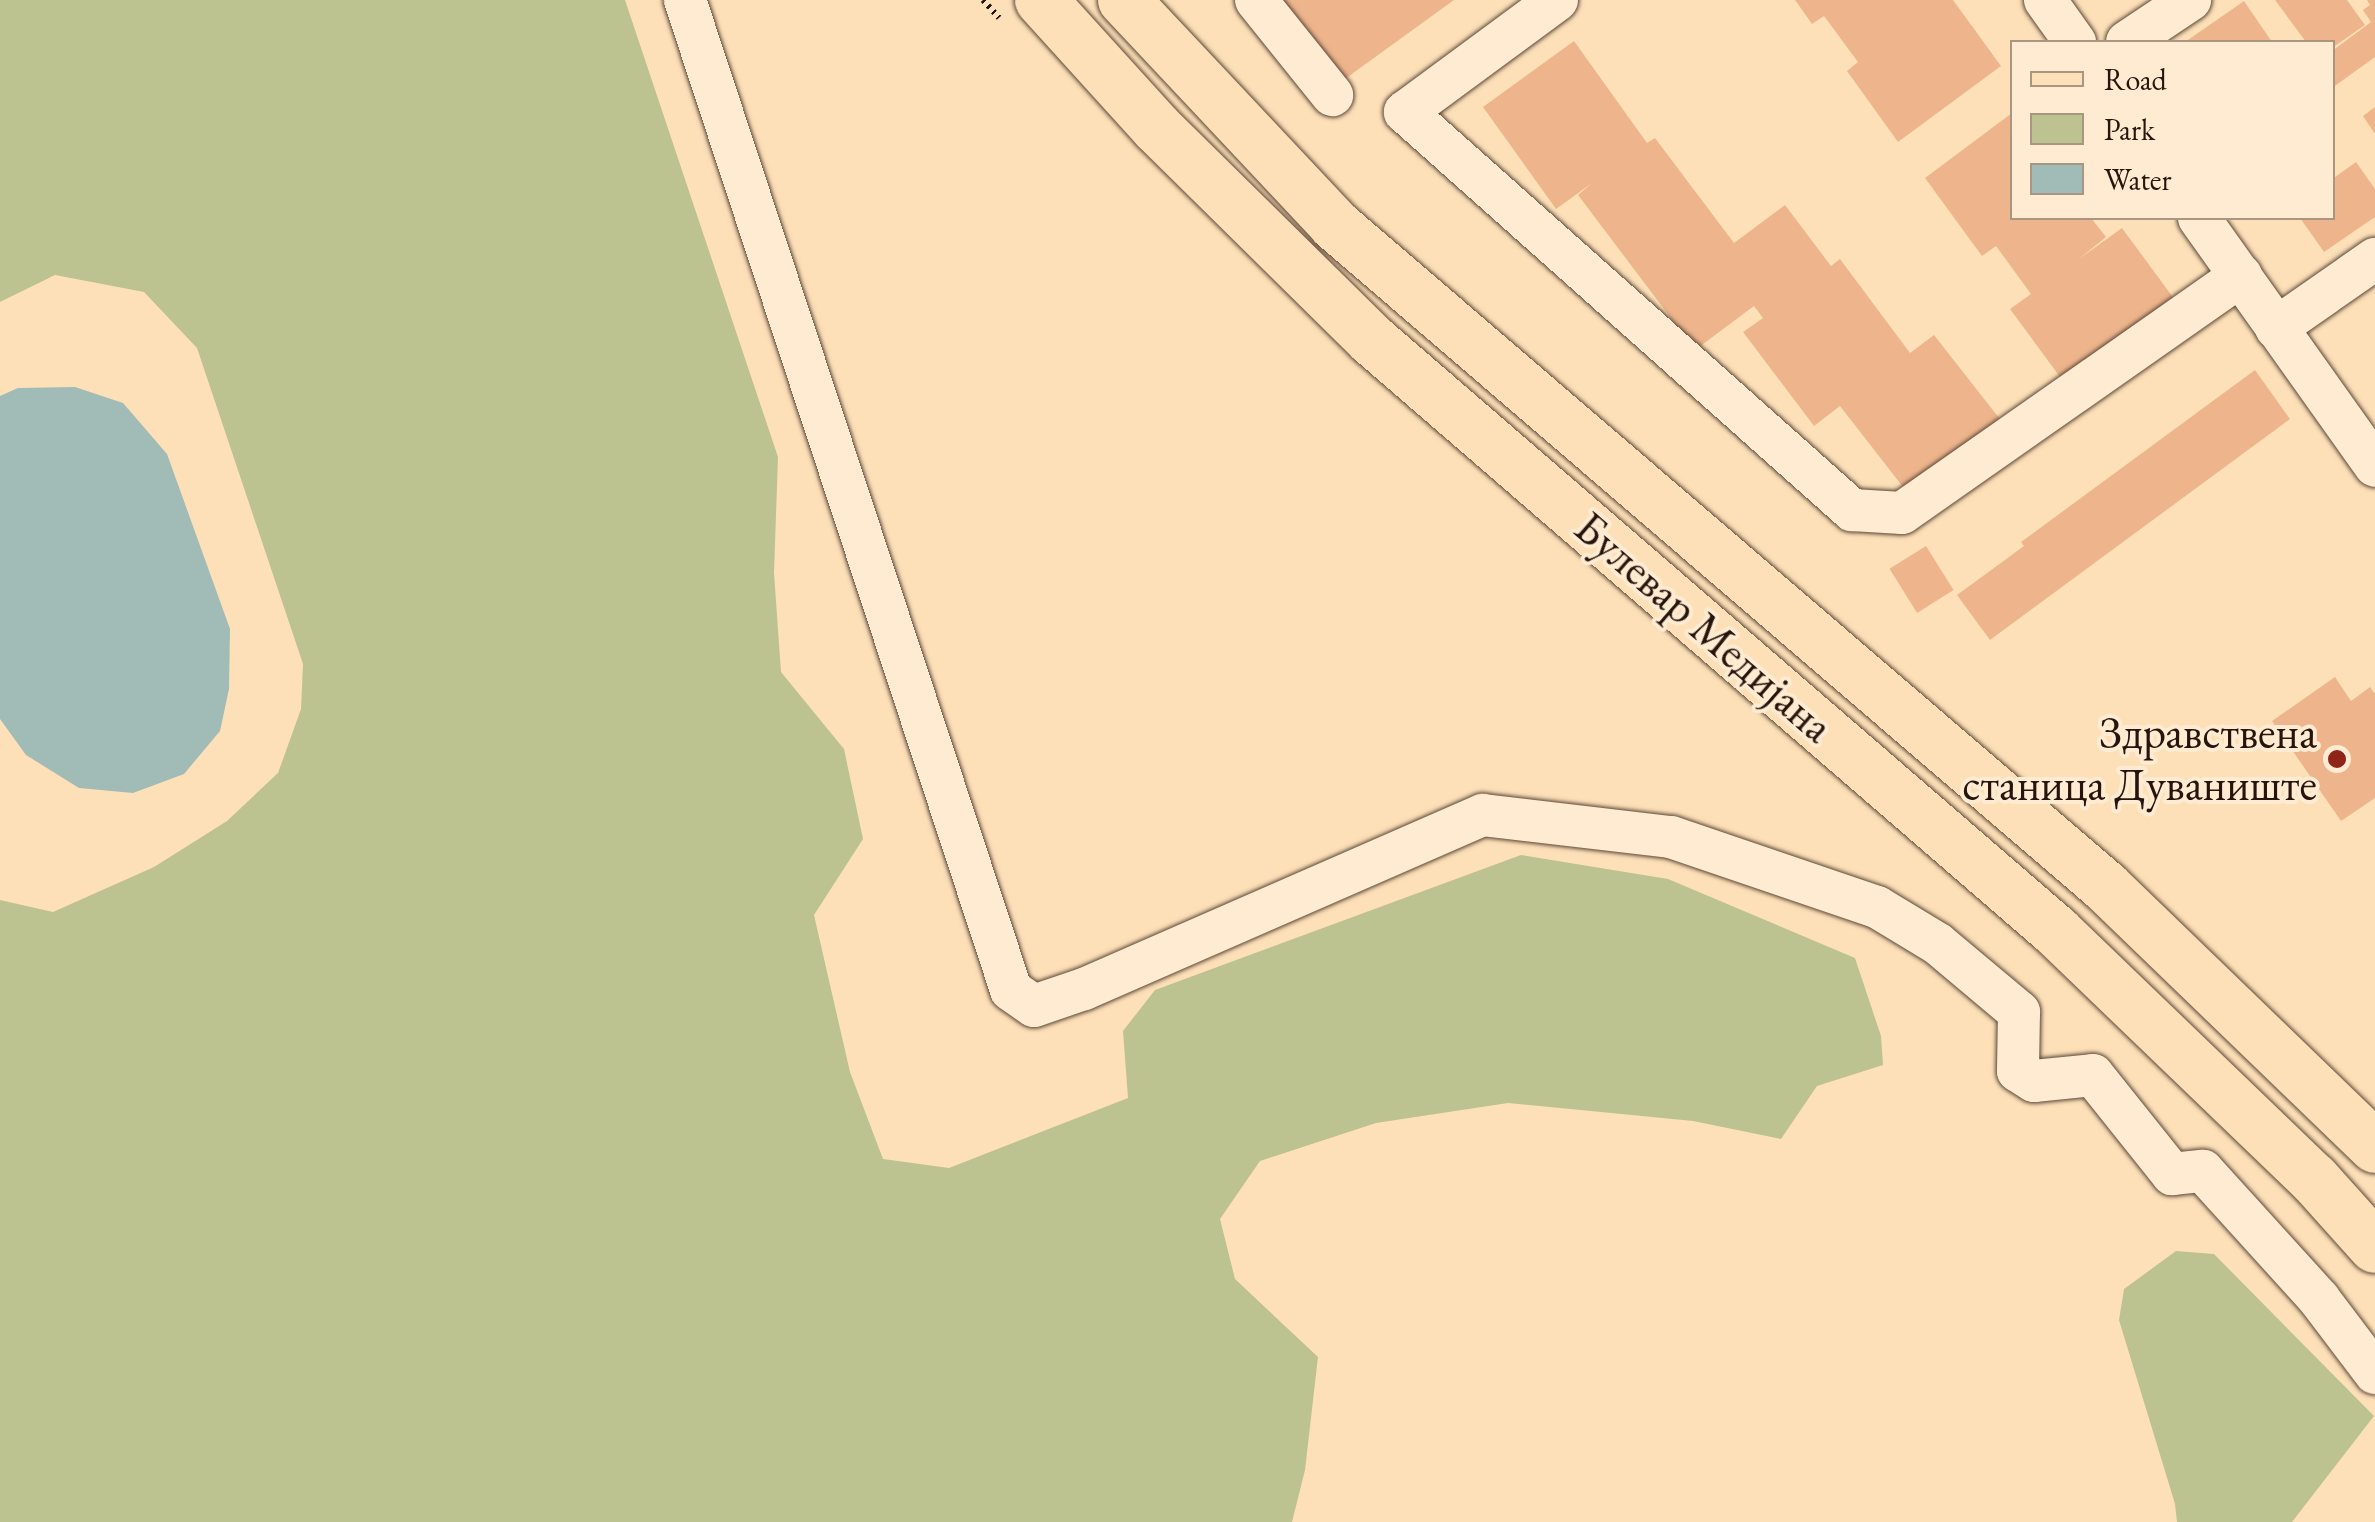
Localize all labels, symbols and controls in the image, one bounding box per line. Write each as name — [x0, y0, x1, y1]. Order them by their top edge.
legend — [2010, 40, 2335, 220]
text: Road — [2104, 60, 2167, 99]
text: Park — [2104, 110, 2155, 149]
text: Water — [2104, 160, 2172, 199]
street label: Булевар Медијана — [1564, 500, 1844, 754]
place label: Здравствена станица Дуваниште — [1962, 706, 2317, 812]
marker: Здравствена станица Дуваниште — [2326, 748, 2348, 770]

